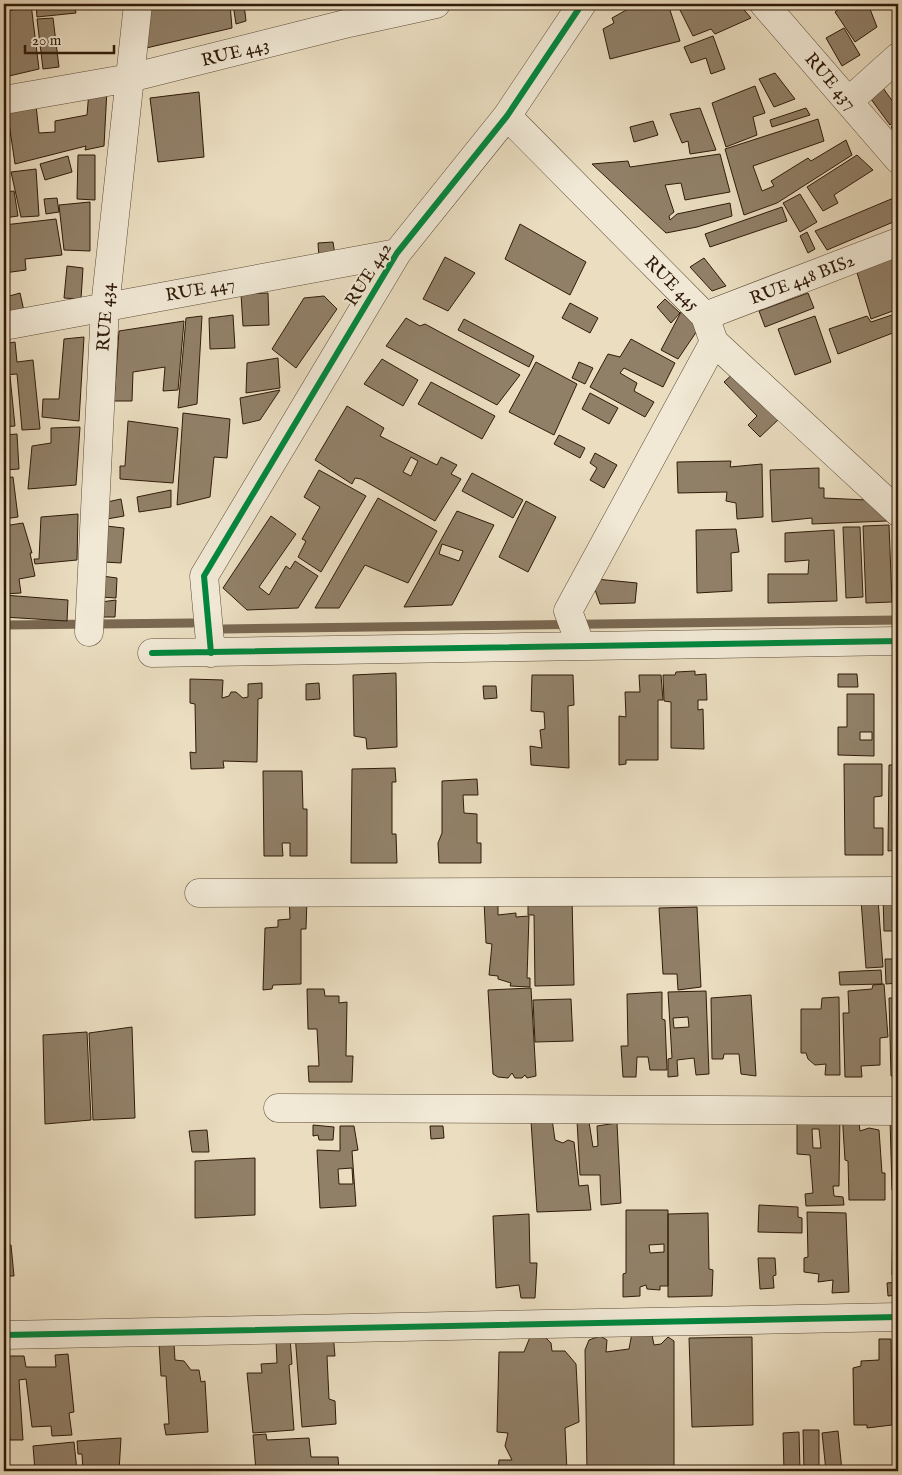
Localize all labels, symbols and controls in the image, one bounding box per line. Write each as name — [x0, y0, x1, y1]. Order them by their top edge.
scale bar — [25, 22, 114, 54]
text: 20 m — [32, 31, 62, 50]
street label: RUE 443 — [199, 34, 272, 73]
street label: RUE 437 — [799, 49, 861, 115]
street label: RUE 442 — [341, 239, 398, 311]
street label: RUE 448 BIS2 — [747, 250, 858, 311]
street label: RUE 445 — [639, 252, 704, 317]
street label: RUE 447 — [164, 273, 237, 308]
street label: RUE 434 — [93, 282, 120, 352]

